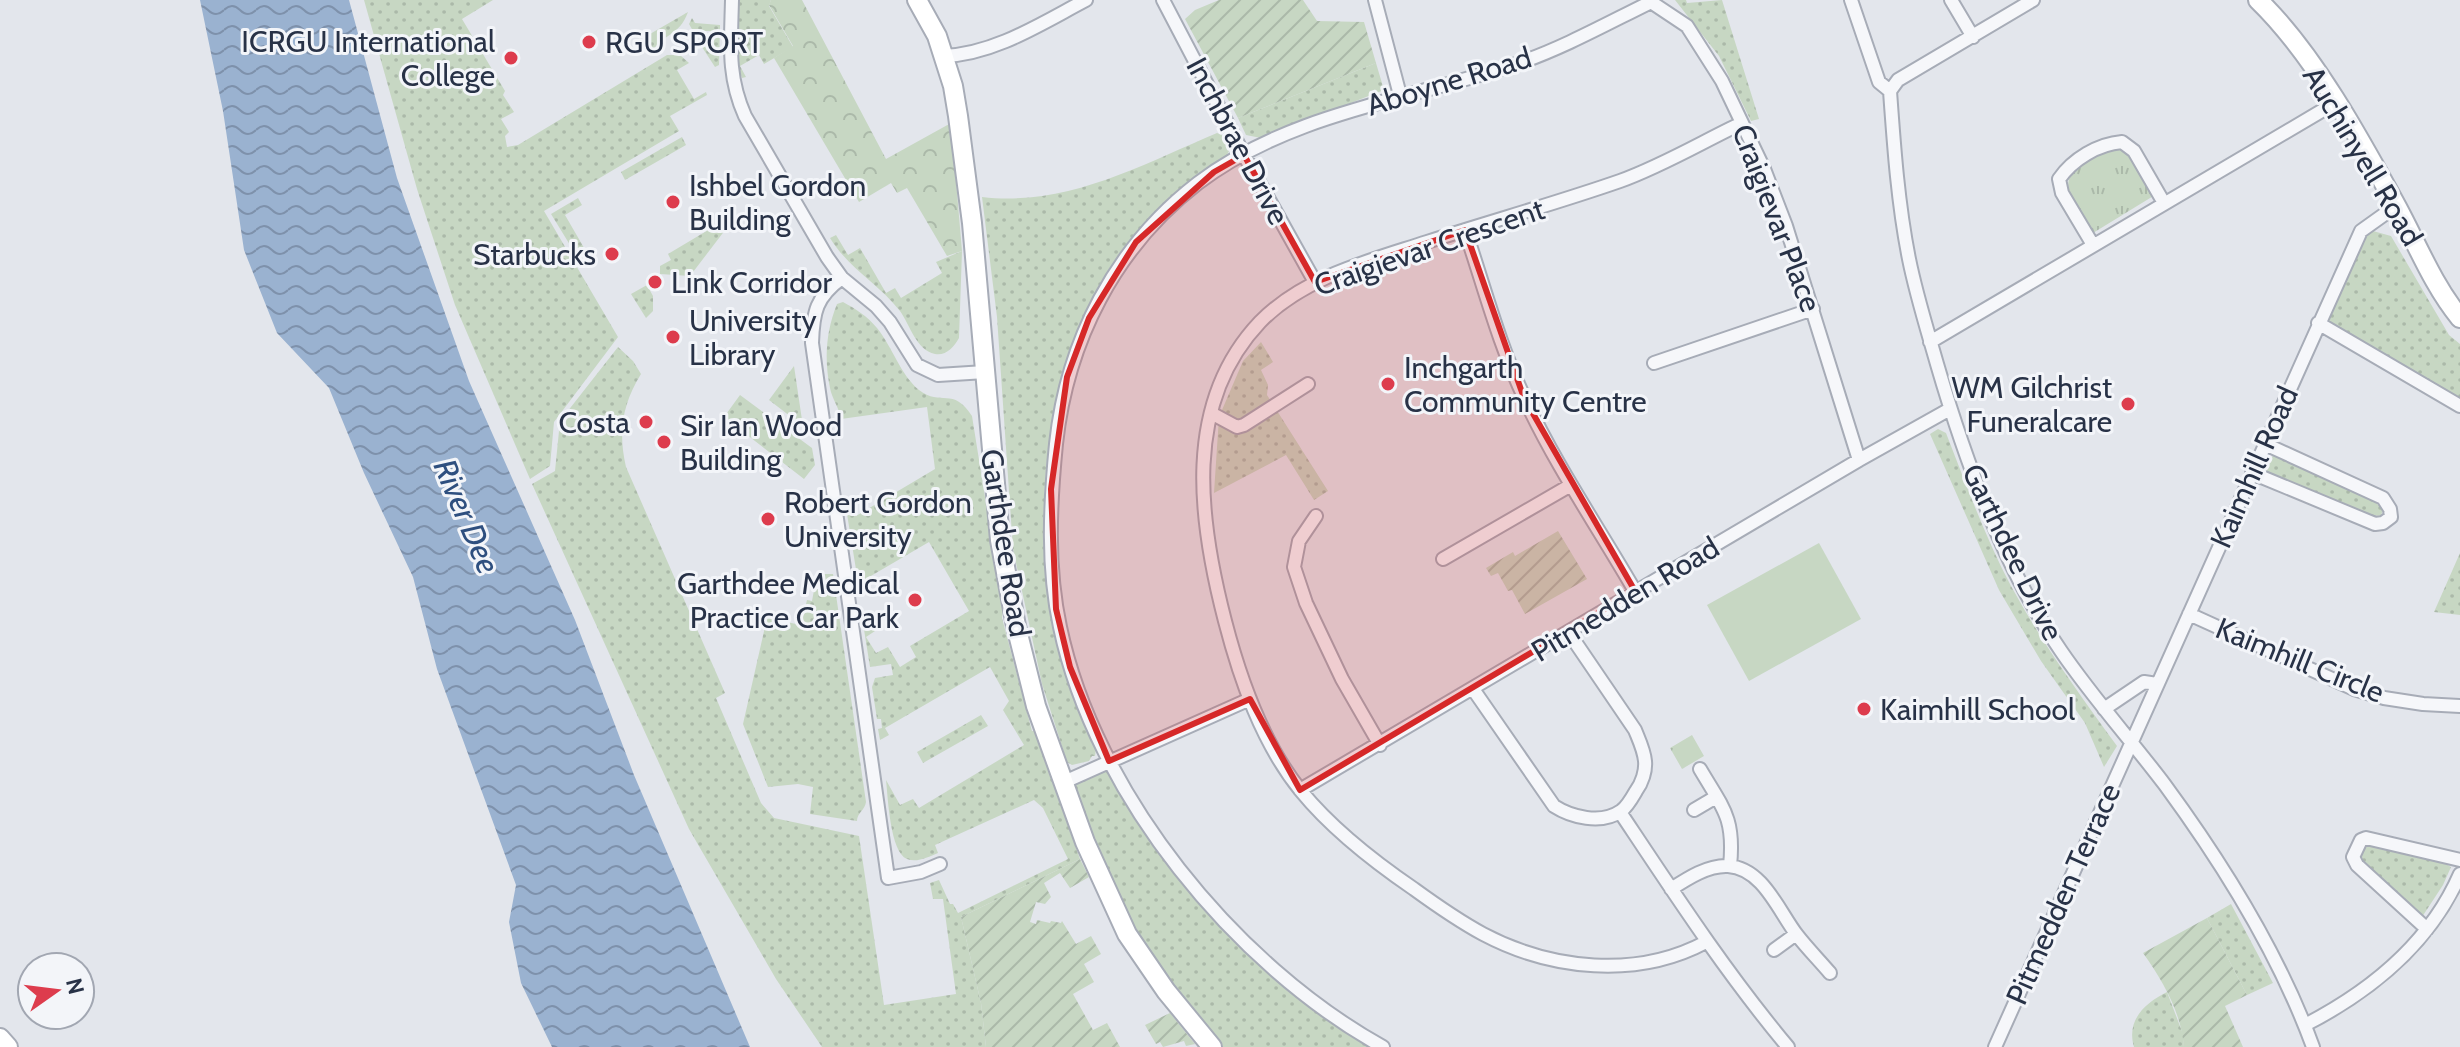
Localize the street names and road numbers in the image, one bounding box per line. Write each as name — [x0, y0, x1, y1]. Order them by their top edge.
street label: Aboyne Road — [1362, 38, 1536, 124]
street label: Inchbrae Drive — [1179, 51, 1297, 231]
street label: Auchinyell Road — [2295, 60, 2431, 252]
street label: Craigievar Place — [1724, 119, 1830, 317]
street label: Craigievar Crescent — [1309, 190, 1549, 304]
street label: Kaimhill Road — [2202, 381, 2306, 553]
street label: Garthdee Road — [973, 446, 1039, 640]
street label: Garthdee Drive — [1954, 458, 2072, 646]
street label: Pitmedden Road — [1524, 528, 1726, 670]
street label: Kaimhill Circle — [2210, 609, 2390, 711]
street label: Pitmedden Terrace — [1998, 778, 2128, 1010]

